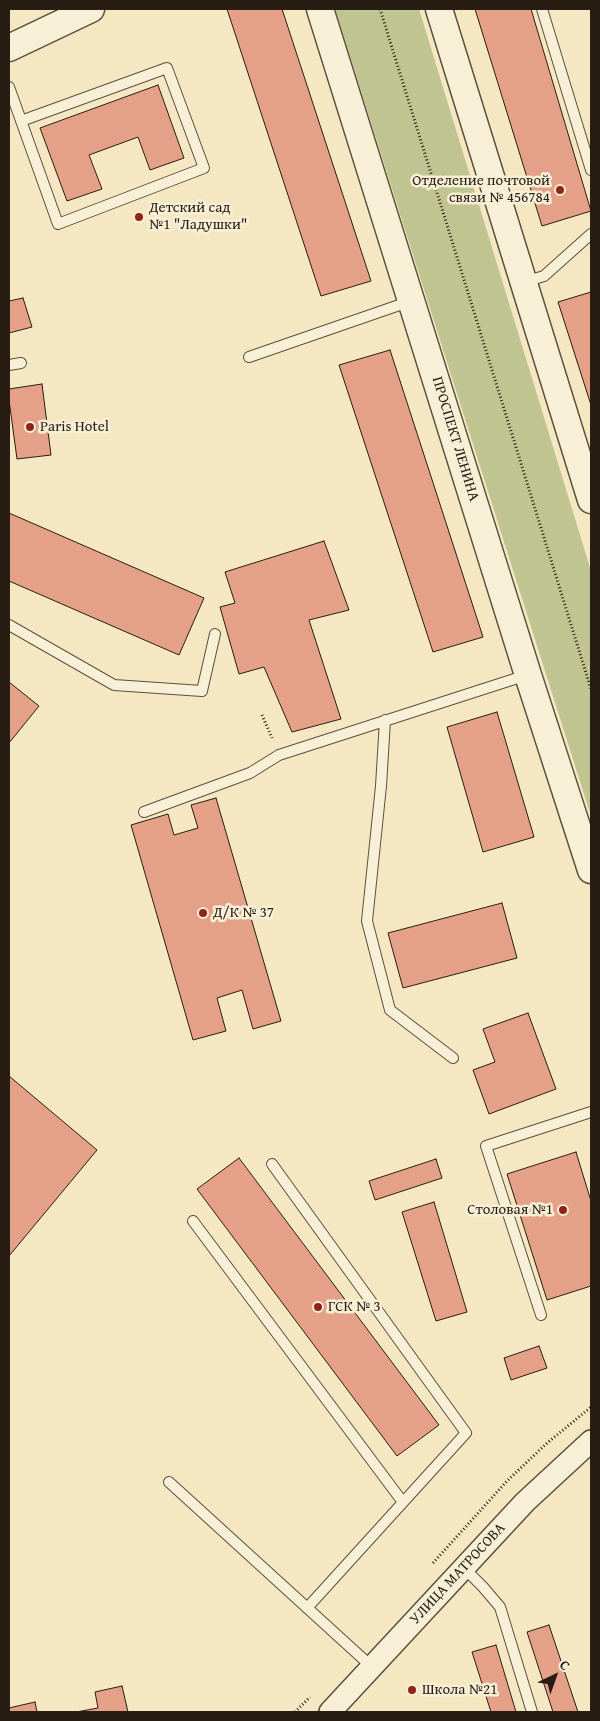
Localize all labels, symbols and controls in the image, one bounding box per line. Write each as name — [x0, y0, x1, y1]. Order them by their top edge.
place label: Отделение почтовой связи № 456784 — [412, 172, 550, 207]
marker: Отделение почтовой связи № 456784 — [554, 184, 566, 196]
place label: Детский сад №1 "Ладушки" — [149, 199, 247, 234]
marker: Детский сад №1 "Ладушки" — [133, 211, 145, 223]
street label: ПРОСПЕКТ ЛЕНИНА — [427, 374, 483, 504]
place label: Paris Hotel — [40, 418, 109, 436]
marker: Paris Hotel — [24, 421, 36, 433]
place label: Д/К № 37 — [213, 904, 274, 922]
marker: Д/К № 37 — [197, 907, 209, 919]
place label: Столовая №1 — [467, 1201, 553, 1219]
marker: Столовая №1 — [557, 1204, 569, 1216]
place label: ГСК № 3 — [328, 1298, 381, 1316]
marker: ГСК № 3 — [312, 1301, 324, 1313]
street label: УЛИЦА МАТРОСОВА — [406, 1520, 510, 1628]
north arrow — [530, 1651, 580, 1701]
text: С — [555, 1655, 575, 1675]
place label: Школа №21 — [422, 1681, 497, 1699]
marker: Школа №21 — [406, 1684, 418, 1696]

